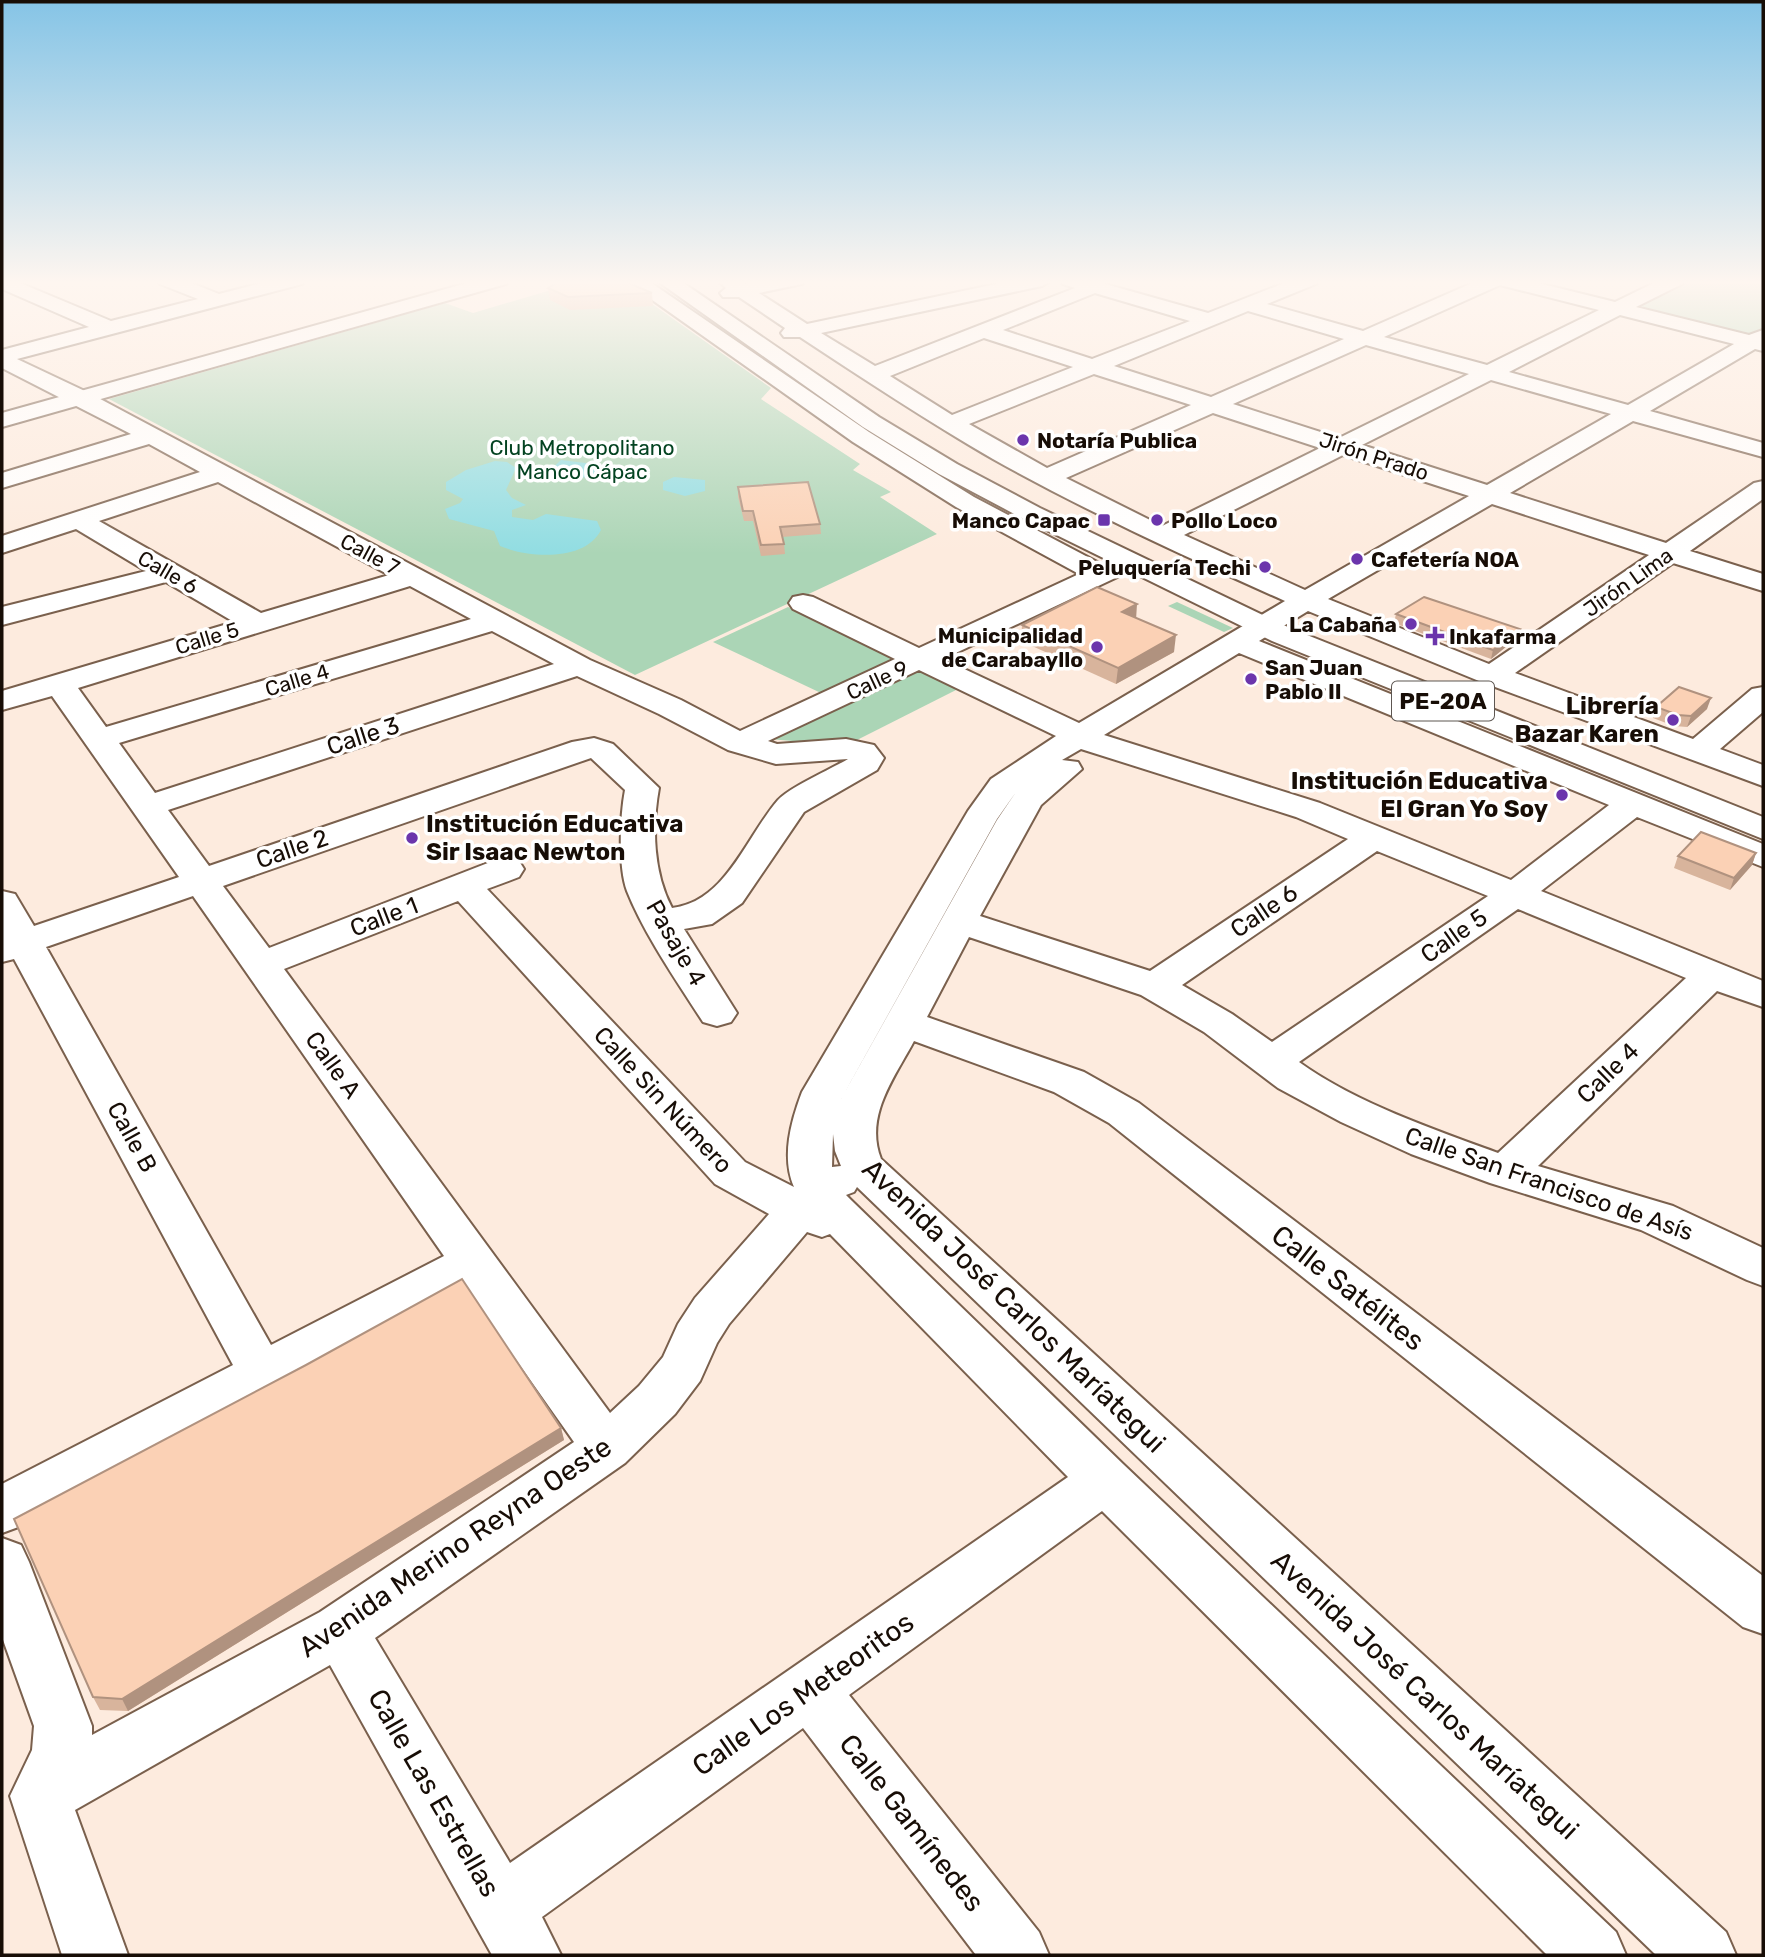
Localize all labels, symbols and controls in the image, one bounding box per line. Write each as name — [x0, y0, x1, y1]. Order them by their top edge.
street label: Jirón Prado — [1316, 427, 1432, 485]
place label: Notaría Publica — [1037, 428, 1197, 453]
marker: Notaría Publica — [1015, 432, 1031, 448]
park label: Club Metropolitano Manco Cápac — [489, 435, 675, 484]
place label: Manco Capac — [952, 508, 1090, 533]
place label: Pollo Loco — [1171, 508, 1278, 533]
marker: Manco Capac — [1096, 512, 1112, 528]
marker: Pollo Loco — [1149, 512, 1165, 528]
street label: Calle 7 — [336, 528, 404, 580]
street label: Jirón Lima — [1579, 542, 1677, 622]
street label: Calle 6 — [133, 545, 203, 599]
place label: Cafetería NOA — [1371, 547, 1519, 572]
marker: Cafetería NOA — [1349, 551, 1365, 567]
place label: Peluquería Techi — [1078, 555, 1251, 580]
marker: Peluquería Techi — [1257, 559, 1273, 575]
place label: La Cabaña — [1289, 612, 1397, 637]
marker: La Cabaña — [1403, 616, 1419, 632]
street label: Calle 5 — [172, 617, 242, 659]
place label: Municipalidad de Carabayllo — [938, 623, 1083, 672]
place label: Inkafarma — [1449, 624, 1556, 649]
marker: Inkafarma — [1427, 628, 1443, 644]
marker: Municipalidad de Carabayllo — [1089, 639, 1105, 655]
street label: Calle 9 — [842, 655, 912, 705]
place label: San Juan Pablo II — [1265, 655, 1363, 704]
street label: Calle 4 — [262, 658, 332, 702]
marker: San Juan Pablo II — [1243, 671, 1259, 687]
road number: PE-20A — [1392, 681, 1494, 720]
place label: Librería Bazar Karen — [1515, 692, 1659, 748]
street label: Calle 3 — [323, 711, 403, 761]
marker: Librería Bazar Karen — [1665, 712, 1681, 728]
place label: Institución Educativa El Gran Yo Soy — [1291, 767, 1548, 823]
marker: Institución Educativa El Gran Yo Soy — [1554, 787, 1570, 803]
place label: Institución Educativa Sir Isaac Newton — [426, 810, 683, 866]
street label: Calle 2 — [252, 824, 332, 874]
marker: Institución Educativa Sir Isaac Newton — [404, 830, 420, 846]
street label: Calle 6 — [1225, 879, 1303, 943]
street label: Calle 1 — [346, 891, 422, 943]
street label: Pasaje 4 — [640, 895, 712, 991]
street label: Calle 5 — [1415, 903, 1493, 969]
street label: Calle Sin Número — [588, 1021, 738, 1179]
street label: Calle A — [299, 1026, 367, 1104]
street label: Calle 4 — [1571, 1037, 1645, 1109]
street label: Calle B — [101, 1097, 163, 1177]
street label: Calle San Francisco de Asís — [1401, 1121, 1697, 1247]
street label: Avenida José Carlos Maríategui — [856, 1152, 1172, 1460]
street label: Calle Satélites — [1265, 1218, 1431, 1358]
street label: Avenida Merino Reyna Oeste — [292, 1430, 618, 1664]
street label: Avenida José Carlos Maríategui — [1265, 1544, 1585, 1846]
street label: Calle Los Meteoritos — [686, 1605, 920, 1783]
street label: Calle Las Estrellas — [361, 1683, 507, 1903]
street label: Calle Gamínedes — [833, 1728, 991, 1918]

